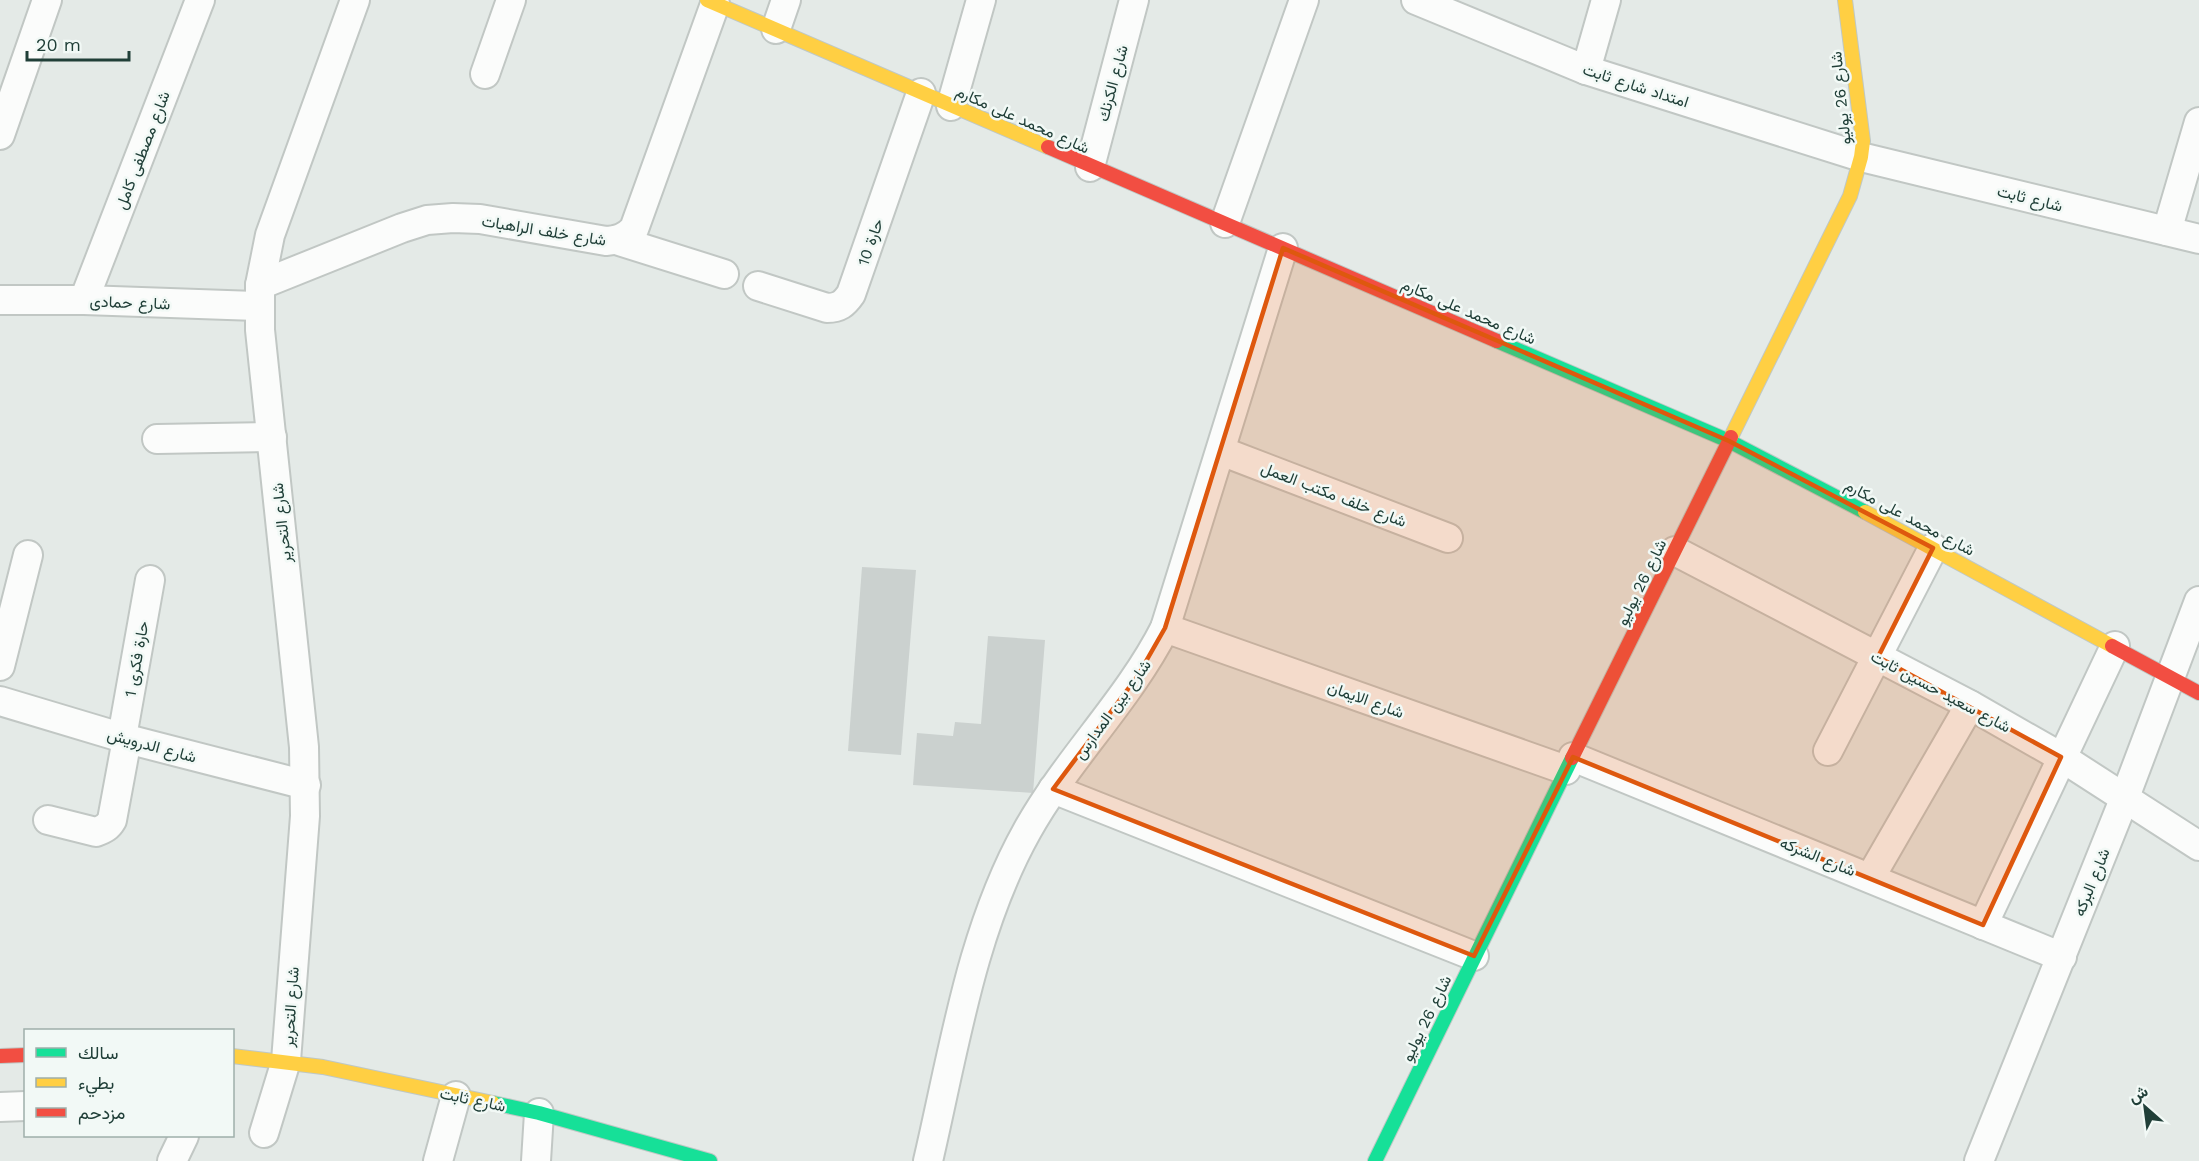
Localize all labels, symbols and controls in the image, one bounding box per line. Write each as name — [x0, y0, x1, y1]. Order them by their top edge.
scale bar — [27, 24, 129, 62]
text: 20 m — [36, 34, 81, 55]
street label: شارع الكرنك — [1093, 43, 1134, 124]
street label: شارع 26 يوليو — [1826, 50, 1857, 145]
street label: امتداد شارع ثابت — [1580, 59, 1691, 113]
street label: شارع محمد على مكارم — [952, 81, 1092, 159]
street label: شارع مصطفى كامل — [111, 88, 176, 213]
street label: شارع ثابت — [1995, 181, 2065, 218]
street label: شارع خلف الراهبات — [480, 211, 608, 252]
street label: حارة 10 — [854, 216, 888, 268]
street label: شارع محمد على مكارم — [1398, 275, 1539, 350]
street label: شارع حمادى — [89, 292, 171, 315]
street label: شارع خلف مكتب العمل — [1258, 458, 1409, 533]
street label: شارع محمد على مكارم — [1841, 475, 1978, 561]
street label: شارع التحرير — [268, 482, 297, 565]
street label: شارع 26 يوليو — [1612, 536, 1672, 629]
street label: حارة فكرى 1 — [120, 619, 154, 699]
street label: شارع سعيد حسين ثابت — [1867, 646, 2014, 738]
street label: شارع بين المدارس — [1070, 656, 1157, 764]
street label: شارع الايمان — [1324, 677, 1406, 724]
street label: شارع الدرويش — [105, 724, 199, 768]
street label: شارع الشركه — [1777, 833, 1858, 882]
street label: شارع البركه — [2069, 845, 2116, 920]
street label: شارع التحرير — [278, 966, 305, 1049]
street label: شارع 26 يوليو — [1397, 972, 1457, 1065]
legend — [24, 1029, 234, 1137]
text: سالك — [78, 1042, 118, 1063]
text: بطيء — [78, 1072, 114, 1098]
north arrow — [2115, 1077, 2175, 1137]
text: ش — [2125, 1081, 2151, 1107]
street label: شارع ثابت — [438, 1083, 508, 1118]
text: مزدحم — [78, 1102, 125, 1125]

